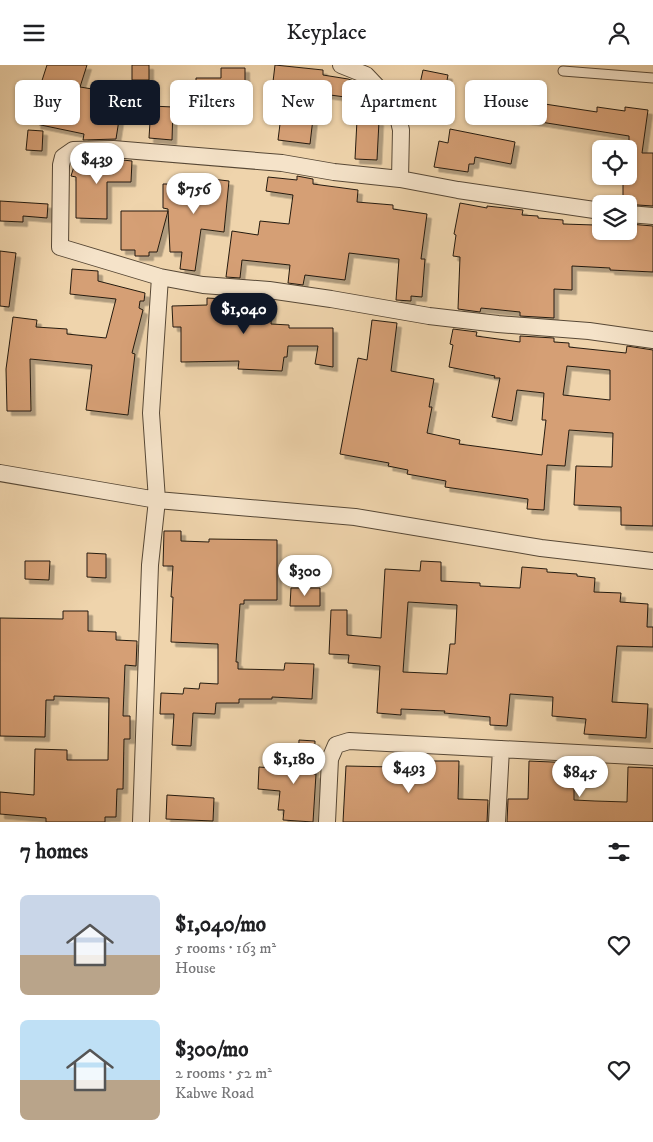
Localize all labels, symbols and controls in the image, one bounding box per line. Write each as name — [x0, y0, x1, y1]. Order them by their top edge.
icon: menu — [20, 19, 48, 47]
text: Keyplace — [286, 19, 367, 46]
icon: person — [605, 19, 633, 47]
chip: Buy — [15, 80, 80, 125]
chip: Rent — [90, 80, 160, 125]
chip: Filters — [170, 80, 253, 125]
chip: New — [263, 80, 332, 125]
chip: Apartment — [342, 80, 455, 125]
chip: House — [465, 80, 547, 125]
map controls — [592, 140, 637, 240]
button: locate — [592, 140, 637, 185]
pin: $439 — [67, 143, 127, 185]
text: $439 — [81, 149, 113, 169]
pin: $756 — [164, 173, 224, 215]
text: $756 — [177, 179, 211, 199]
button: layers — [592, 195, 637, 240]
pin: $1,040 — [203, 293, 285, 335]
text: $1,040 — [221, 299, 267, 319]
pin: $300 — [275, 555, 335, 597]
text: $300 — [289, 561, 321, 581]
pin: $1,180 — [253, 743, 335, 785]
text: $1,180 — [273, 749, 315, 769]
pin: $493 — [379, 751, 439, 794]
pin: $845 — [550, 755, 610, 798]
text: $493 — [393, 758, 425, 778]
text: $845 — [563, 762, 597, 782]
icon: filters — [605, 838, 633, 866]
text: 7 homes — [20, 839, 88, 865]
text: $1,040/mo — [175, 912, 266, 938]
icon: home — [60, 915, 120, 975]
icon: heart — [605, 931, 633, 959]
text: 5 rooms · 163 m² — [175, 938, 276, 958]
text: House — [175, 958, 216, 978]
text: $300/mo — [175, 1037, 249, 1063]
icon: home — [60, 1040, 120, 1100]
icon: heart — [605, 1056, 633, 1084]
text: 2 rooms · 52 m² — [175, 1063, 272, 1083]
text: Kabwe Road — [175, 1083, 254, 1103]

